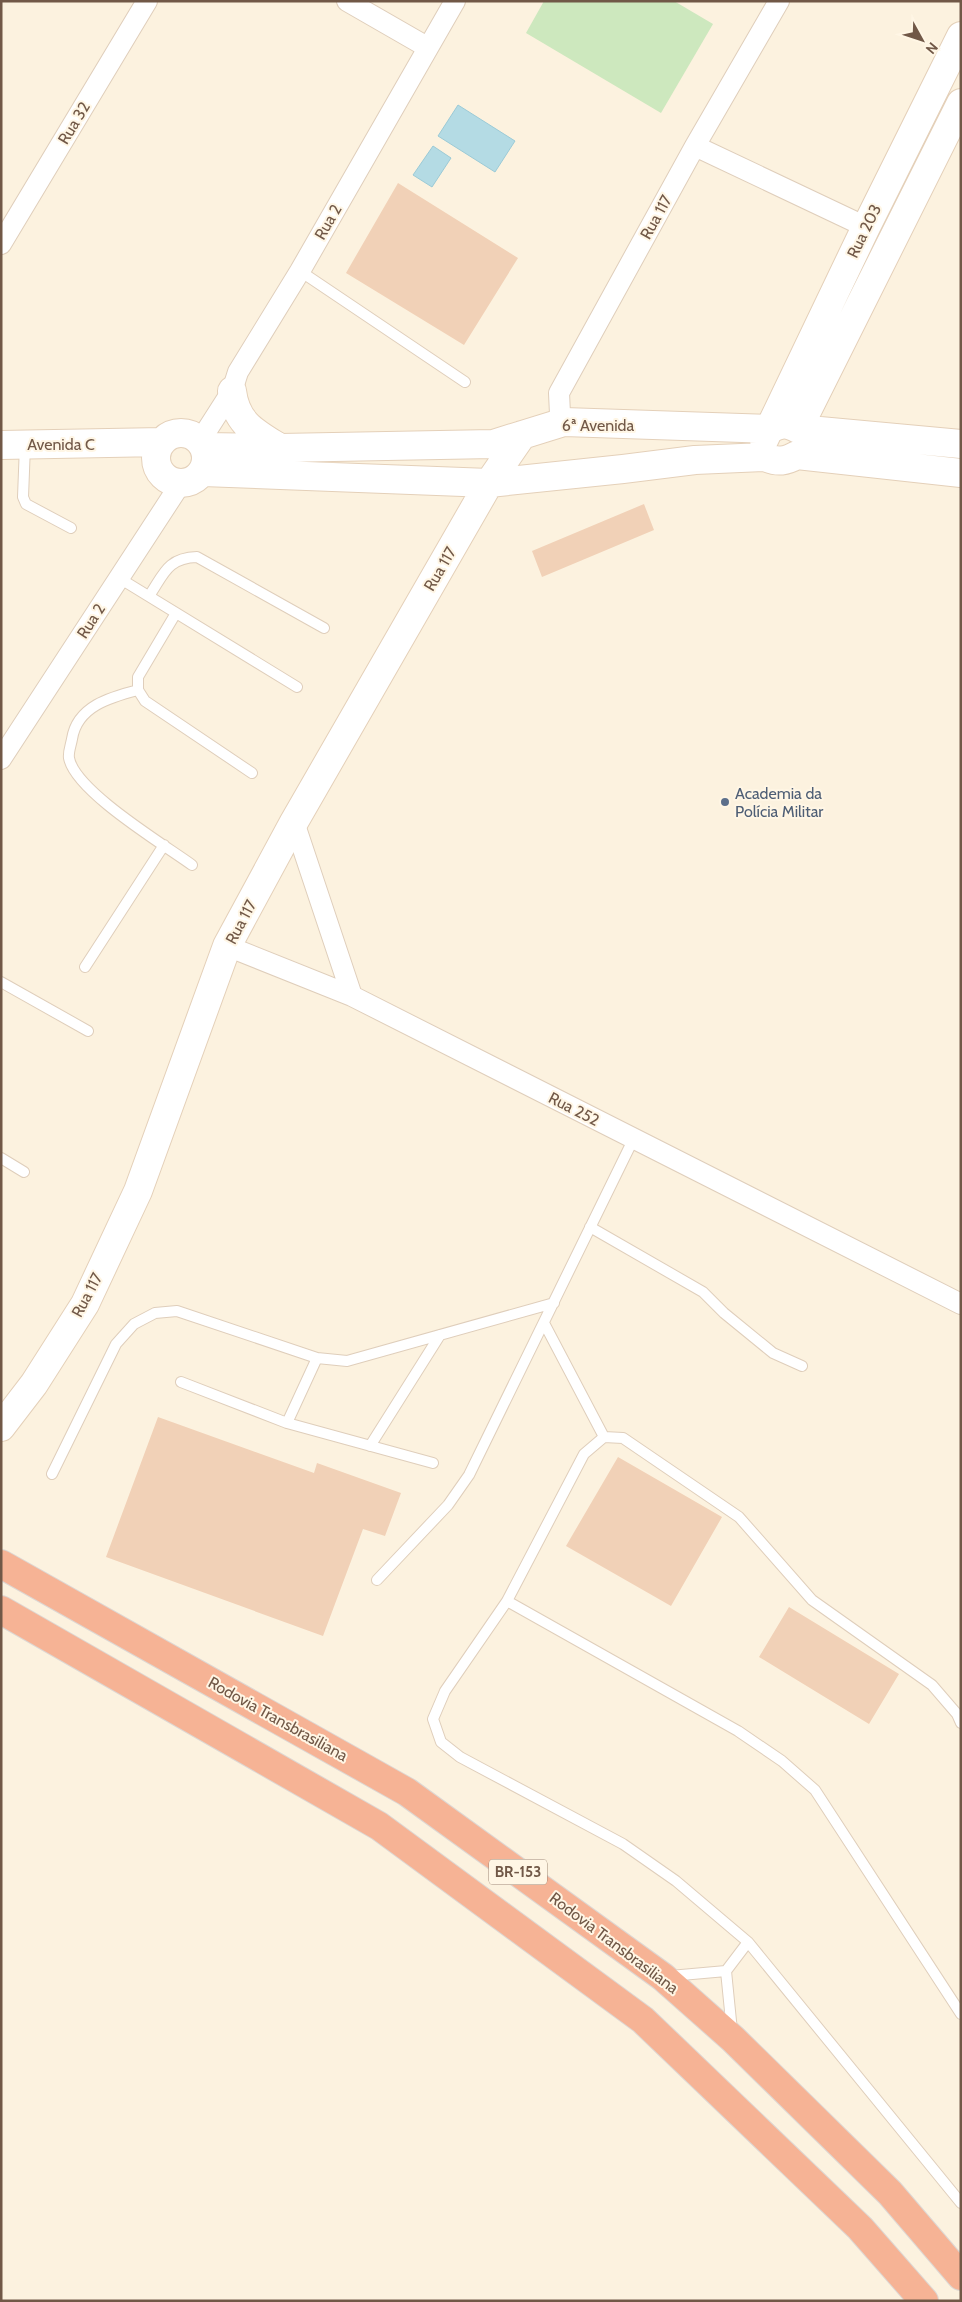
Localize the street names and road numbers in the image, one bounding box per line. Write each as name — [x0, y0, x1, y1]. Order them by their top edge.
street label: Rua 32 — [54, 98, 94, 148]
street label: Rua 117 — [636, 192, 676, 242]
street label: Rua 2 — [310, 201, 346, 243]
street label: Rua 203 — [843, 201, 885, 261]
street label: 6ª Avenida — [562, 416, 635, 435]
street label: Avenida C — [27, 435, 95, 454]
street label: Rua 117 — [420, 544, 460, 594]
street label: Rua 2 — [73, 600, 109, 642]
street label: Rua 117 — [221, 897, 261, 947]
street label: Rua 252 — [545, 1088, 603, 1130]
street label: Rua 117 — [67, 1270, 107, 1320]
street label: Rodovia Transbrasiliana — [205, 1673, 351, 1765]
road number: BR-153 — [489, 1860, 547, 1884]
street label: Rodovia Transbrasiliana — [546, 1888, 682, 1998]

